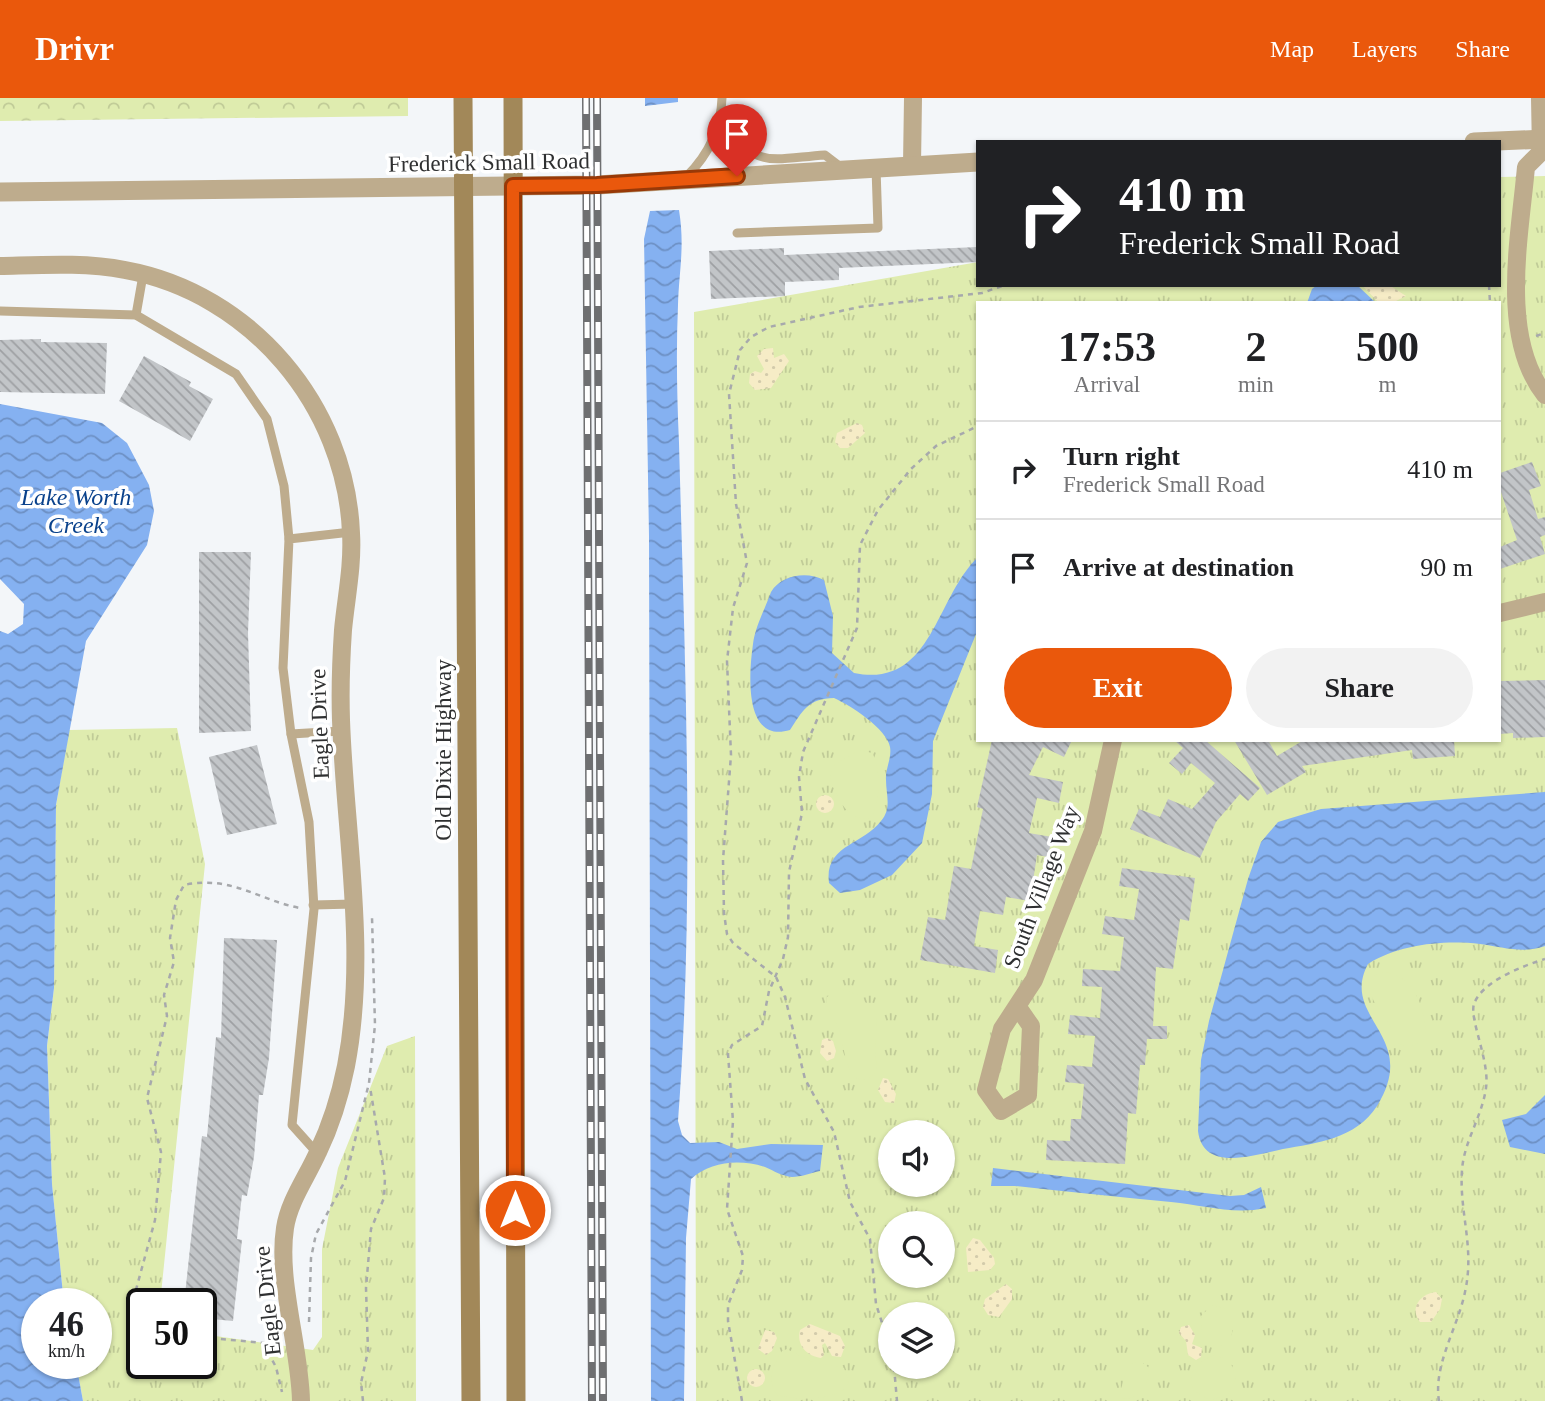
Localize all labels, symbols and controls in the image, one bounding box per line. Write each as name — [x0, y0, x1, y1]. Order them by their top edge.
text: Drivr — [35, 31, 114, 67]
text: Map — [1270, 36, 1314, 62]
text: Layers — [1352, 36, 1417, 62]
text: Share — [1455, 36, 1510, 62]
pin — [707, 104, 767, 176]
icon: arrive — [718, 115, 756, 153]
street label: Frederick Small Road — [388, 148, 591, 177]
text: 410 m — [1119, 167, 1246, 222]
icon: right — [1004, 168, 1095, 259]
text: Frederick Small Road — [1119, 225, 1400, 261]
text: 17:53 — [1058, 324, 1156, 370]
text: 2 — [1245, 324, 1266, 370]
text: 500 — [1356, 324, 1419, 370]
text: Arrival — [1074, 372, 1140, 397]
text: min — [1238, 372, 1274, 397]
text: m — [1378, 372, 1396, 397]
text: Turn right — [1063, 442, 1180, 471]
icon: right — [1004, 451, 1042, 489]
text: 410 m — [1407, 455, 1473, 484]
text: Frederick Small Road — [1063, 472, 1265, 497]
water label: Lake Worth Creek — [20, 484, 131, 538]
icon: arrive — [1004, 549, 1042, 587]
text: Arrive at destination — [1063, 553, 1294, 582]
text: 90 m — [1420, 553, 1473, 582]
button: Exit — [1004, 648, 1232, 728]
button: Share — [1246, 648, 1473, 728]
street label: Old Dixie Highway — [431, 659, 456, 841]
street label: Eagle Drive — [305, 668, 334, 780]
street label: South Village Way — [999, 802, 1084, 972]
map controls — [878, 1120, 955, 1379]
button: sound — [878, 1120, 955, 1197]
position arrow — [478, 1173, 552, 1247]
button: search — [878, 1211, 955, 1288]
street label: Eagle Drive — [249, 1245, 286, 1357]
speed limit sign: 50 — [126, 1288, 217, 1379]
button: layers — [878, 1302, 955, 1379]
text: 46 — [49, 1305, 84, 1344]
text: km/h — [48, 1341, 85, 1361]

